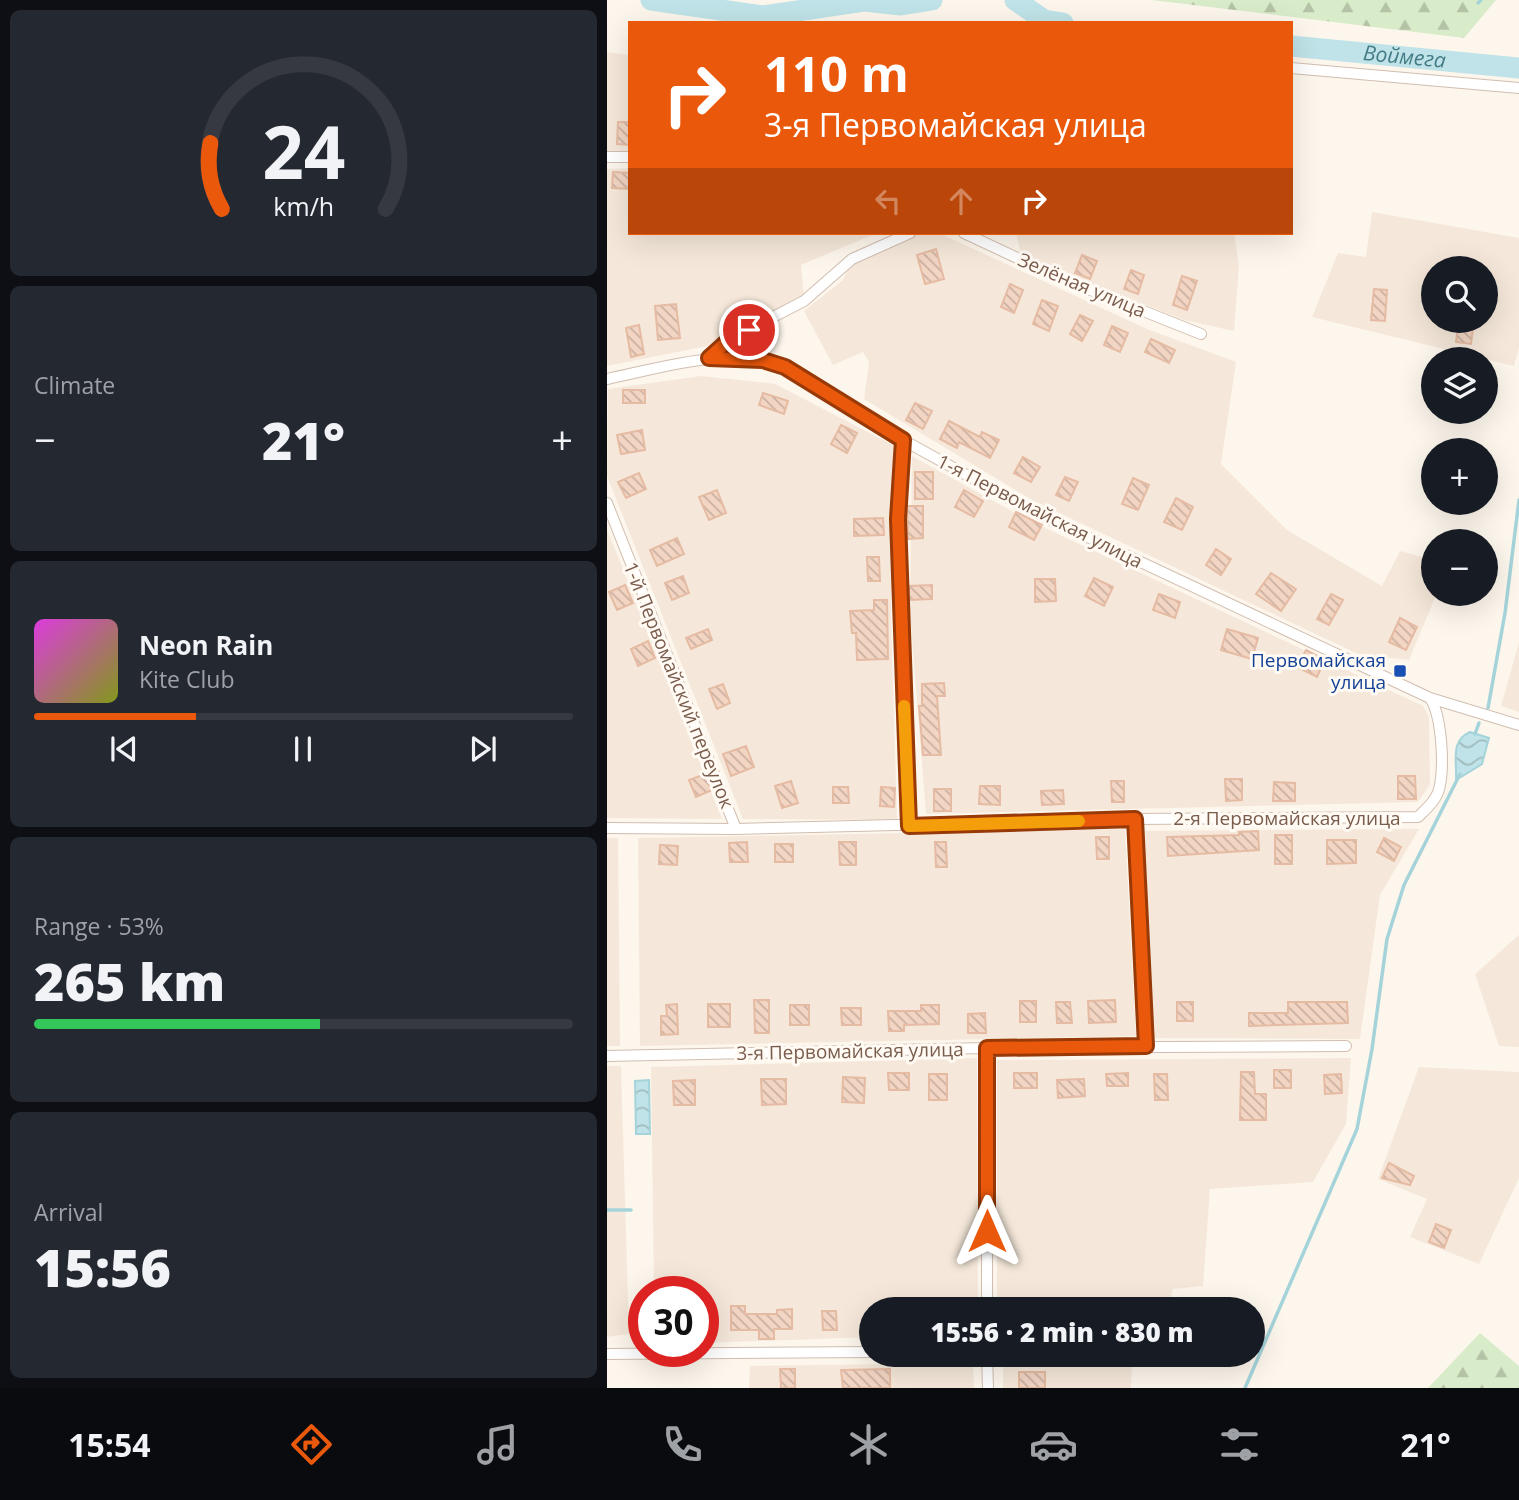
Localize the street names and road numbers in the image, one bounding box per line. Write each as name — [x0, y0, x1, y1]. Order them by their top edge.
street label: Зелёная улица — [1014, 246, 1150, 324]
street label: 1-я Первомайская улица — [933, 448, 1147, 574]
street label: 1-й Первомайский переулок — [618, 558, 740, 812]
street label: 2-я Первомайская улица — [1173, 805, 1401, 831]
street label: 3-я Первомайская улица — [736, 1036, 964, 1066]

